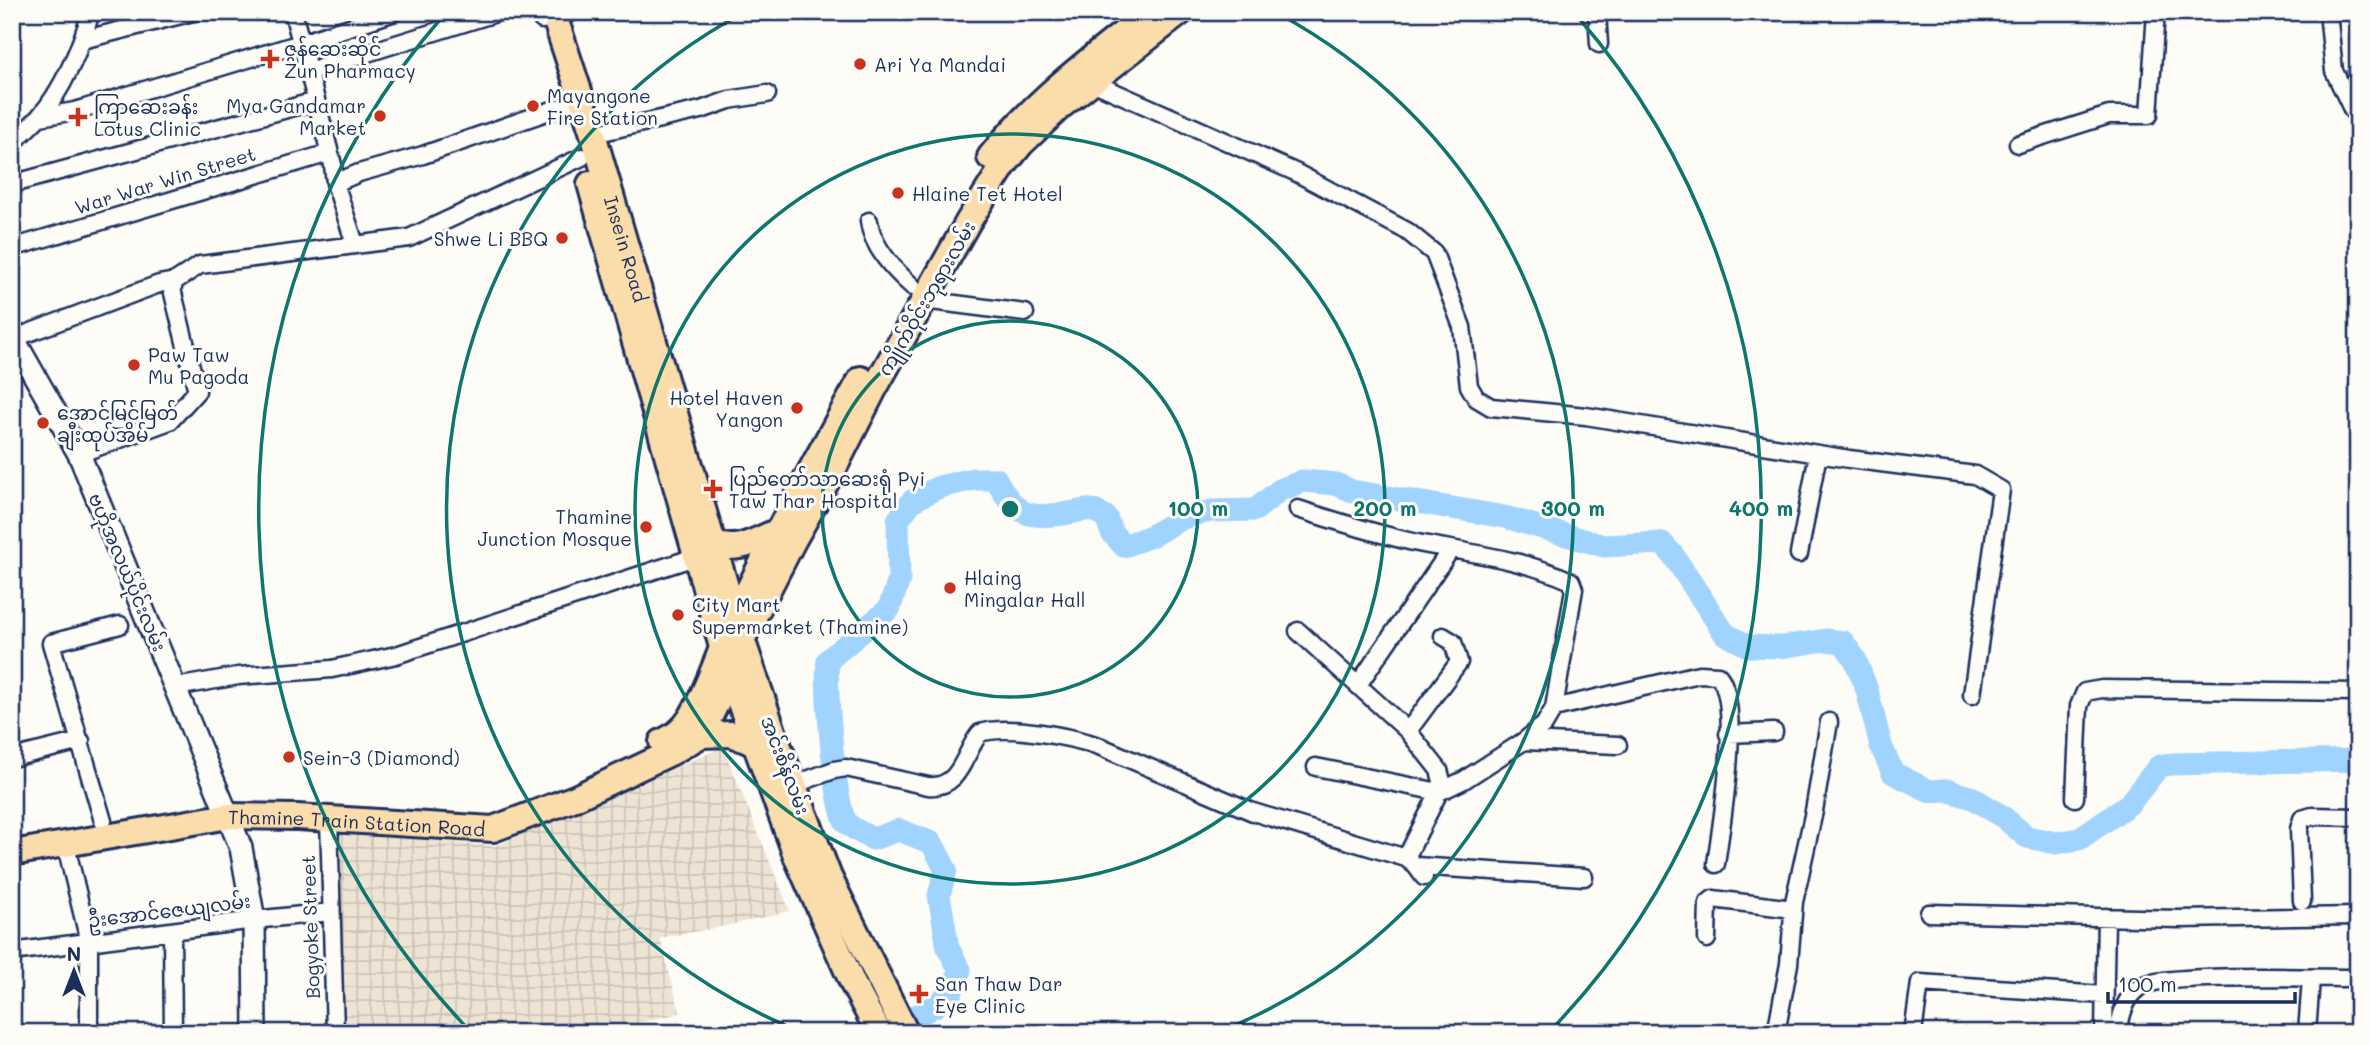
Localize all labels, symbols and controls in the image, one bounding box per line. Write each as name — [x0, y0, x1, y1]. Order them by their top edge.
place label: ဇွန်ဆေးဆိုင် Zun Pharmacy — [284, 35, 416, 83]
marker: ဇွန်ဆေးဆိုင် Zun Pharmacy — [262, 51, 278, 67]
place label: Ari Ya Mandai — [874, 52, 1006, 77]
marker: Ari Ya Mandai — [852, 56, 868, 72]
place label: Mayangone Fire Station — [547, 83, 658, 130]
place label: ကြာဆေးခန်း Lotus Clinic — [94, 93, 201, 141]
place label: Mya Gandamar Market — [226, 93, 366, 140]
marker: Mayangone Fire Station — [525, 98, 541, 114]
marker: ကြာဆေးခန်း Lotus Clinic — [68, 107, 88, 127]
marker: Mya Gandamar Market — [372, 108, 388, 124]
street label: War War Win Street — [72, 141, 258, 219]
place label: Hlaine Tet Hotel — [912, 181, 1063, 206]
marker: Hlaine Tet Hotel — [890, 185, 906, 201]
street label: Insein Road — [599, 193, 654, 305]
street label: ကျိုက်ဝိုင်းဘုရားလမ်း — [871, 216, 985, 382]
place label: Shwe Li BBQ — [434, 226, 548, 251]
marker: Shwe Li BBQ — [554, 230, 570, 246]
place label: Paw Taw Mu Pagoda — [148, 342, 249, 389]
marker: Paw Taw Mu Pagoda — [126, 357, 142, 373]
place label: Hotel Haven Yangon — [669, 385, 783, 432]
place label: အောင်မြင့်မြတ် ချီးထုပ်အိမ် — [57, 399, 178, 452]
marker: Hotel Haven Yangon — [789, 400, 805, 416]
marker: အောင်မြင့်မြတ် ချီးထုပ်အိမ် — [35, 415, 51, 431]
place label: ပြည်တော်သာဆေးရုံ Pyi Taw Thar Hospital — [729, 465, 925, 513]
marker: ပြည်တော်သာဆေးရုံ Pyi Taw Thar Hospital — [703, 479, 723, 499]
street label: ဗဟိုအလယ်ပိုင်းလမ်း — [79, 489, 174, 657]
text: 100 m — [1168, 494, 1228, 521]
text: 200 m — [1354, 494, 1416, 521]
text: 300 m — [1541, 494, 1605, 521]
text: 400 m — [1729, 494, 1793, 521]
centre of rings — [998, 497, 1022, 521]
place label: Thamine Junction Mosque — [477, 504, 632, 551]
marker: Thamine Junction Mosque — [638, 519, 654, 535]
place label: Hlaing Mingalar Hall — [964, 565, 1086, 612]
marker: Hlaing Mingalar Hall — [942, 580, 958, 596]
place label: City Mart Supermarket (Thamine) — [692, 592, 908, 639]
marker: City Mart Supermarket (Thamine) — [670, 607, 686, 623]
street label: အင်းစိန်လမ်း — [752, 712, 817, 819]
place label: Sein-3 (Diamond) — [303, 745, 460, 770]
marker: Sein-3 (Diamond) — [281, 749, 297, 765]
street label: Thamine Train Station Road — [228, 803, 486, 841]
street label: Bogyoke Street — [295, 855, 325, 999]
street label: ဦးအောင်ဇေယျလမ်း — [86, 887, 252, 936]
north arrow — [38, 936, 108, 1006]
text: N — [67, 941, 81, 966]
scale bar — [2108, 961, 2295, 1005]
text: 100 m — [2118, 970, 2177, 997]
place label: San Thaw Dar Eye Clinic — [935, 971, 1063, 1018]
marker: San Thaw Dar Eye Clinic — [909, 984, 929, 1004]

